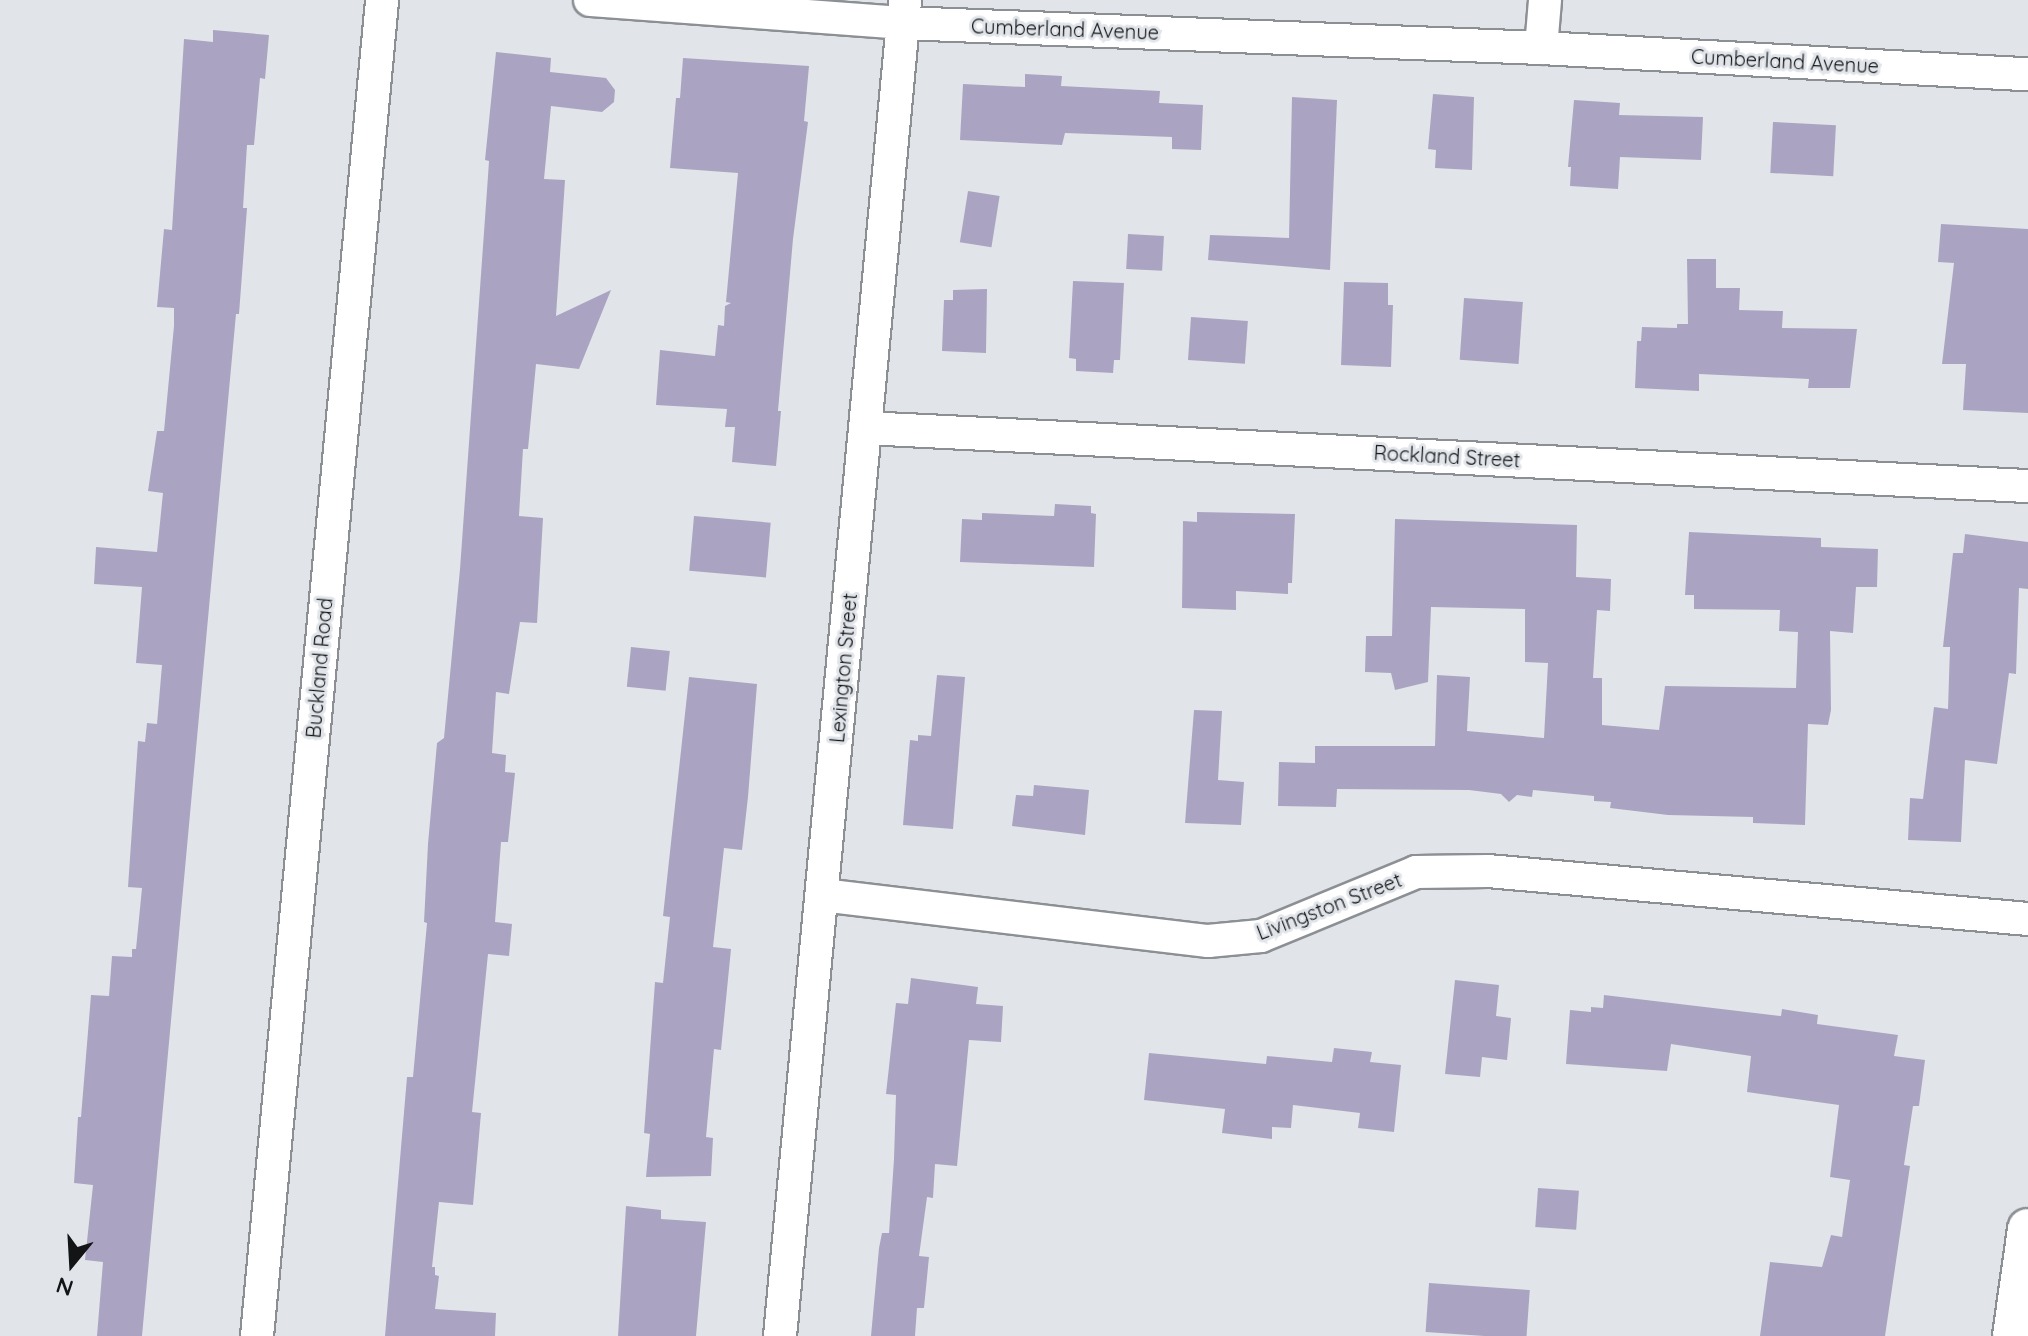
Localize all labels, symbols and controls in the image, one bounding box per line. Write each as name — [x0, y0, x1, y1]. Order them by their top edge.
street label: Cumberland Avenue — [971, 14, 1159, 44]
street label: Cumberland Avenue — [1690, 44, 1880, 78]
street label: Rockland Street — [1373, 440, 1521, 472]
street label: Lexington Street — [824, 592, 862, 744]
street label: Buckland Road — [301, 597, 337, 739]
street label: Livingston Street — [1253, 867, 1405, 945]
north arrow — [32, 1224, 112, 1304]
text: N — [53, 1271, 77, 1303]

